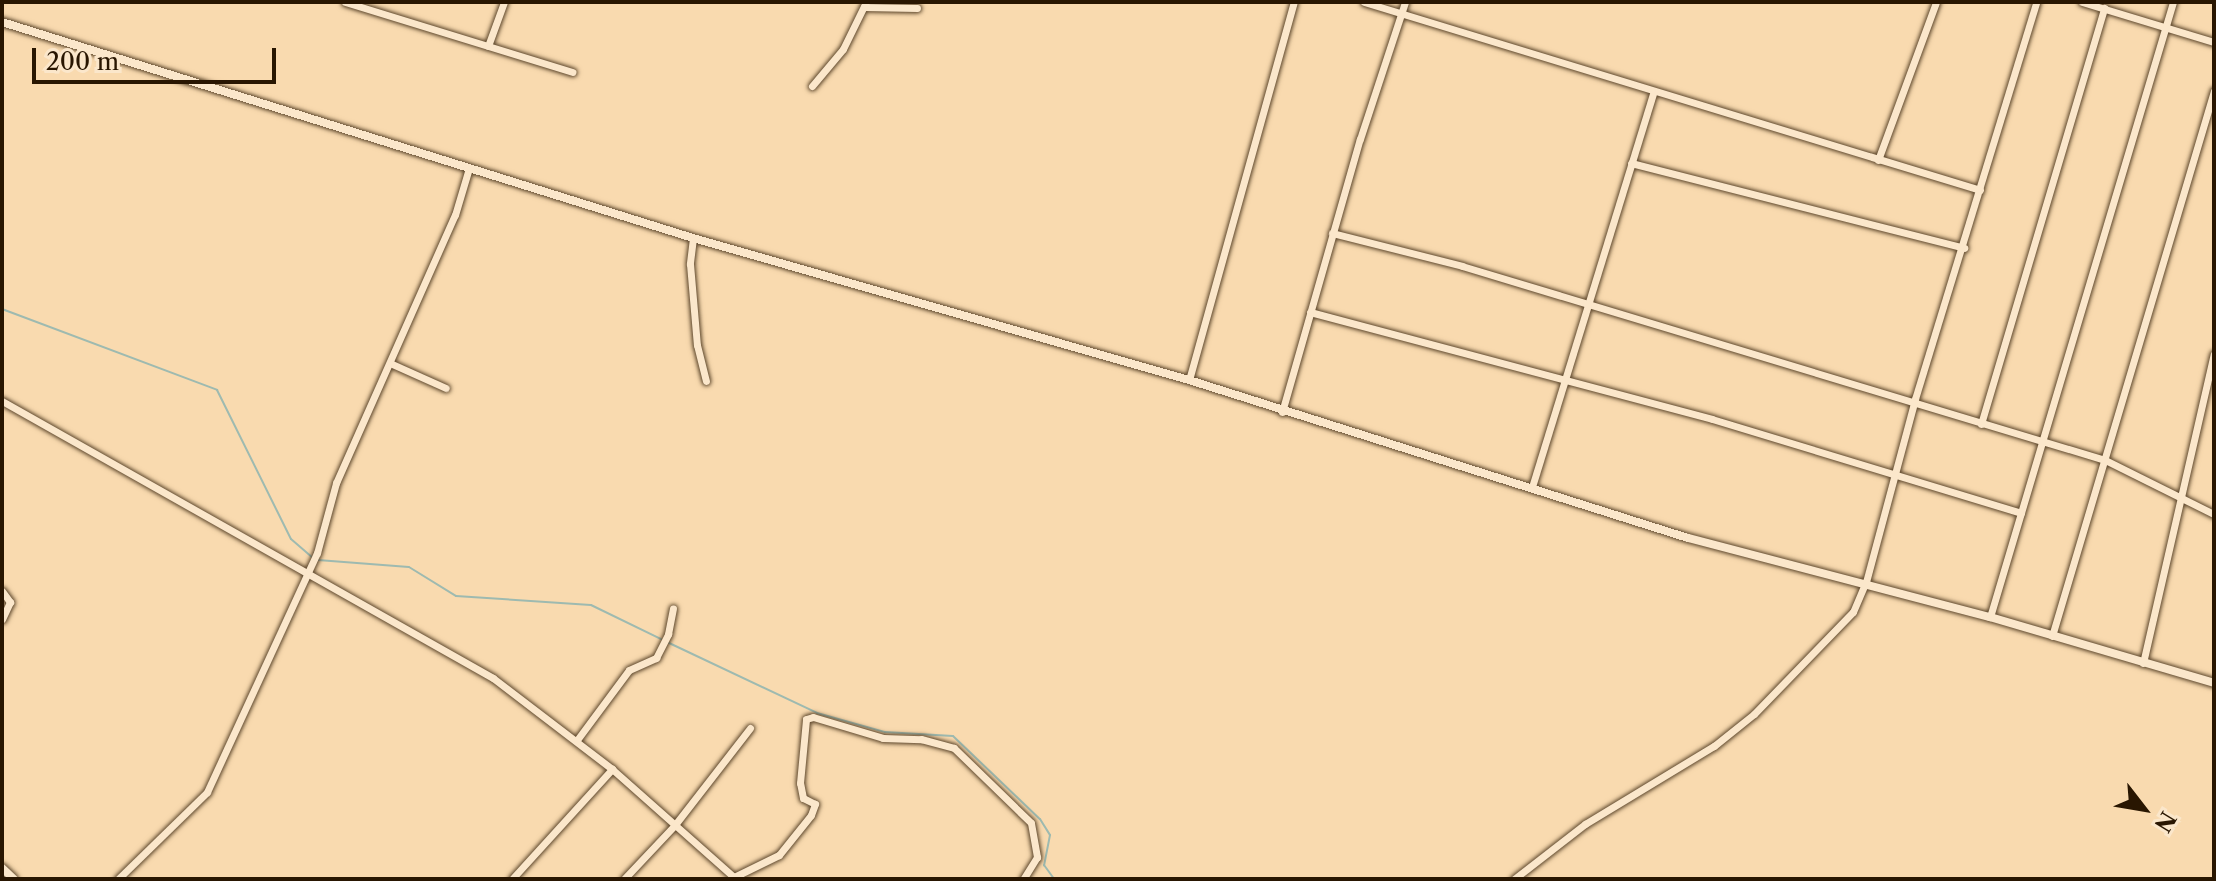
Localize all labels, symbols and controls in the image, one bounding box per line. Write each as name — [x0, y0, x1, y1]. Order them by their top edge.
scale bar — [36, 32, 280, 82]
text: 200 m — [46, 47, 119, 76]
north arrow — [2104, 769, 2184, 849]
text: N — [2149, 806, 2181, 837]

